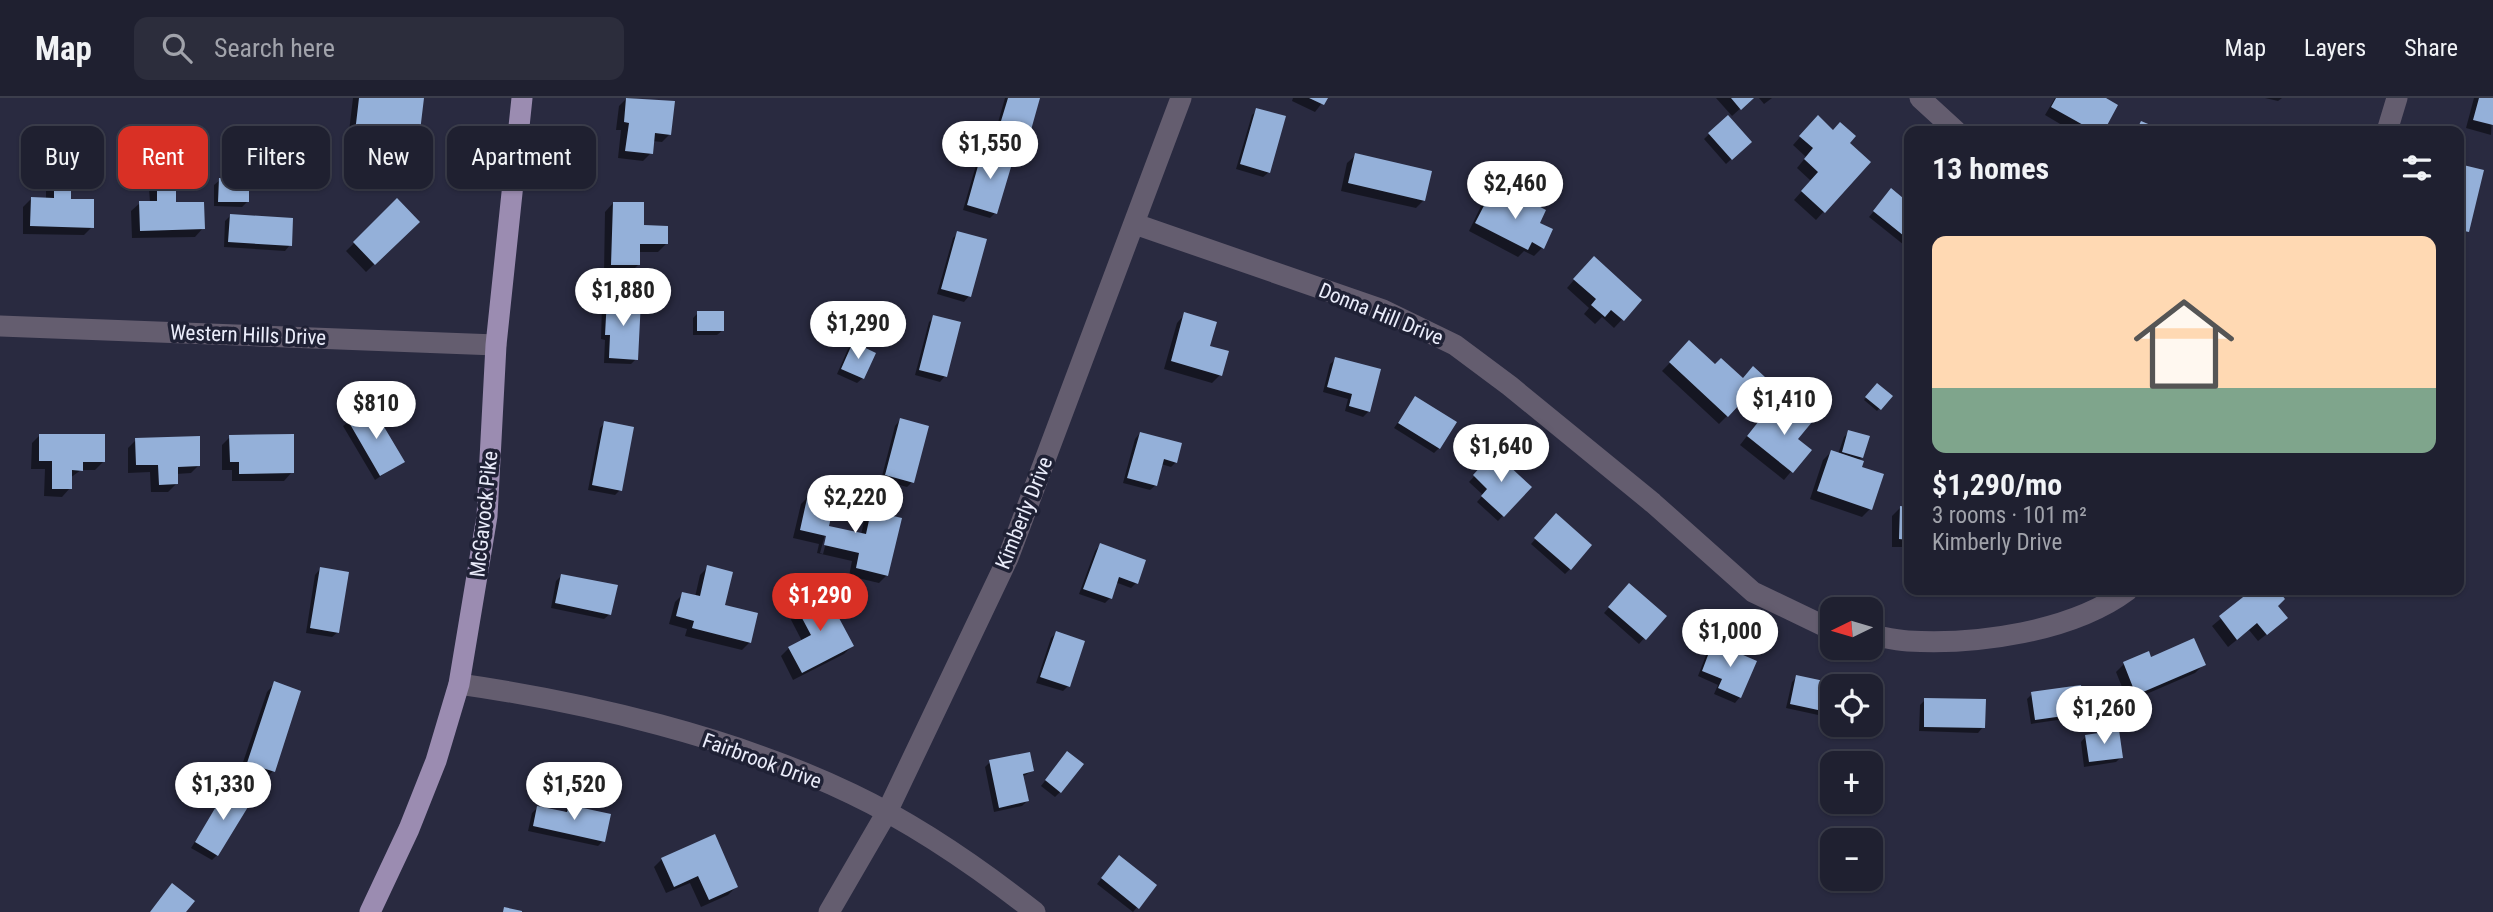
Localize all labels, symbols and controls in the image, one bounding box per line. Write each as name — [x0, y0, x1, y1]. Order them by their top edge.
search box — [134, 17, 624, 80]
text: Map — [35, 29, 92, 68]
icon: search — [158, 29, 196, 67]
text: Search here — [214, 33, 335, 63]
text: Map — [2225, 34, 2266, 62]
text: Layers — [2304, 34, 2366, 62]
text: Share — [2404, 34, 2458, 62]
pin: $1,550 — [933, 122, 1047, 181]
chip: Buy — [21, 126, 104, 189]
chip: Rent — [118, 126, 208, 189]
chip: Filters — [222, 126, 330, 189]
chip: New — [344, 126, 433, 189]
chip: Apartment — [447, 126, 596, 189]
text: $1,550 — [958, 130, 1022, 157]
icon: filters — [2398, 149, 2436, 187]
text: 13 homes — [1932, 151, 2049, 186]
pin: $2,460 — [1458, 162, 1572, 221]
text: $2,460 — [1483, 170, 1547, 197]
pin: $1,880 — [566, 268, 680, 328]
text: $1,880 — [591, 277, 655, 304]
street label: Donna Hill Drive — [1315, 278, 1447, 350]
icon: home — [2121, 281, 2247, 407]
pin: $1,290 — [801, 302, 915, 361]
text: $1,290 — [826, 310, 890, 337]
street label: Western Hills Drive — [169, 320, 327, 350]
pin: $1,410 — [1727, 378, 1841, 437]
pin: $810 — [335, 382, 417, 441]
text: $1,410 — [1752, 386, 1816, 413]
text: $810 — [353, 390, 399, 417]
pin: $1,640 — [1444, 424, 1558, 484]
text: $1,640 — [1469, 433, 1533, 460]
street label: McGavock Pike — [465, 450, 503, 578]
street label: Kimberly Drive — [991, 453, 1057, 573]
text: $1,290/mo — [1932, 467, 2062, 502]
pin: $2,220 — [798, 476, 912, 535]
text: $2,220 — [823, 484, 887, 511]
text: 3 rooms · 101 m² — [1932, 502, 2087, 529]
text: Kimberly Drive — [1932, 529, 2062, 556]
pin: $1,290 — [763, 574, 877, 633]
text: $1,290 — [788, 582, 852, 609]
north arrow — [1820, 597, 1883, 660]
map controls — [1820, 597, 1883, 891]
pin: $1,000 — [1673, 610, 1787, 669]
text: $1,000 — [1698, 618, 1762, 645]
button: locate — [1820, 674, 1883, 737]
pin: $1,260 — [2047, 686, 2161, 746]
text: $1,260 — [2072, 695, 2136, 722]
street label: Fairbrook Drive — [699, 728, 825, 794]
button: + — [1820, 751, 1883, 814]
pin: $1,330 — [166, 762, 280, 822]
pin: $1,520 — [517, 762, 631, 822]
text: $1,330 — [191, 771, 255, 798]
text: $1,520 — [542, 771, 606, 798]
button: − — [1820, 828, 1883, 891]

